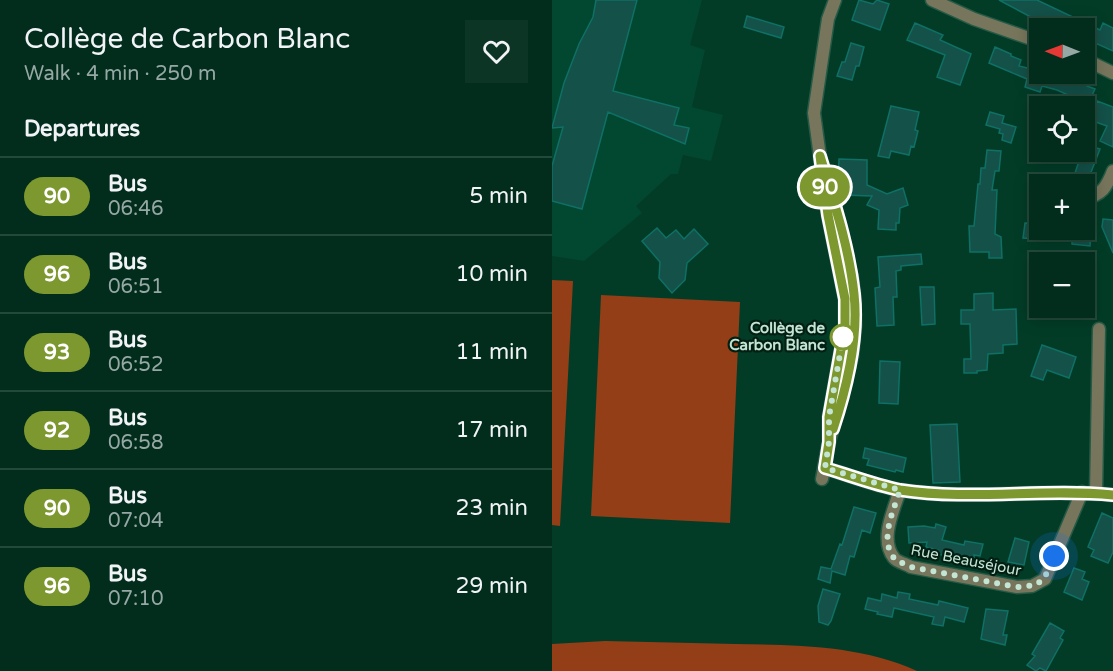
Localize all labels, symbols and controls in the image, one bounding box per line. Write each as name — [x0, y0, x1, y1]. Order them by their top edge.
north arrow — [1029, 18, 1095, 84]
map controls — [1029, 18, 1095, 318]
button: heart — [465, 20, 528, 83]
text: Collège de Carbon Blanc — [24, 22, 350, 56]
text: Walk · 4 min · 250 m — [24, 62, 216, 86]
button: locate — [1029, 96, 1095, 162]
text: Departures — [24, 116, 140, 142]
line badge: 90 — [798, 168, 852, 207]
text: Bus — [108, 171, 147, 197]
button: + — [1029, 174, 1095, 240]
text: 90 — [812, 175, 838, 200]
text: 5 min — [469, 183, 528, 209]
text: 90 — [44, 184, 70, 209]
text: 06:46 — [108, 197, 163, 221]
text: Bus — [108, 249, 147, 275]
button: − — [1029, 252, 1095, 318]
text: 10 min — [456, 261, 528, 287]
text: 96 — [44, 262, 70, 287]
text: 06:51 — [108, 275, 163, 299]
place label: Collège de Carbon Blanc — [729, 319, 826, 354]
marker: Collège de Carbon Blanc — [830, 324, 856, 350]
text: Bus — [108, 327, 147, 353]
text: 11 min — [456, 339, 528, 365]
text: 93 — [44, 340, 70, 365]
text: 06:52 — [108, 353, 163, 377]
text: Bus — [108, 405, 147, 431]
text: 17 min — [456, 417, 528, 443]
text: 92 — [44, 418, 70, 443]
text: 06:58 — [108, 431, 163, 455]
text: Bus — [108, 483, 147, 509]
text: 23 min — [456, 495, 528, 521]
text: 90 — [44, 496, 70, 521]
text: 07:04 — [108, 509, 163, 533]
street label: Rue Beauséjour — [909, 540, 1023, 580]
your location — [1039, 541, 1069, 571]
text: Bus — [108, 561, 147, 587]
text: 29 min — [456, 573, 528, 599]
text: 96 — [44, 574, 70, 599]
text: 07:10 — [108, 587, 163, 611]

